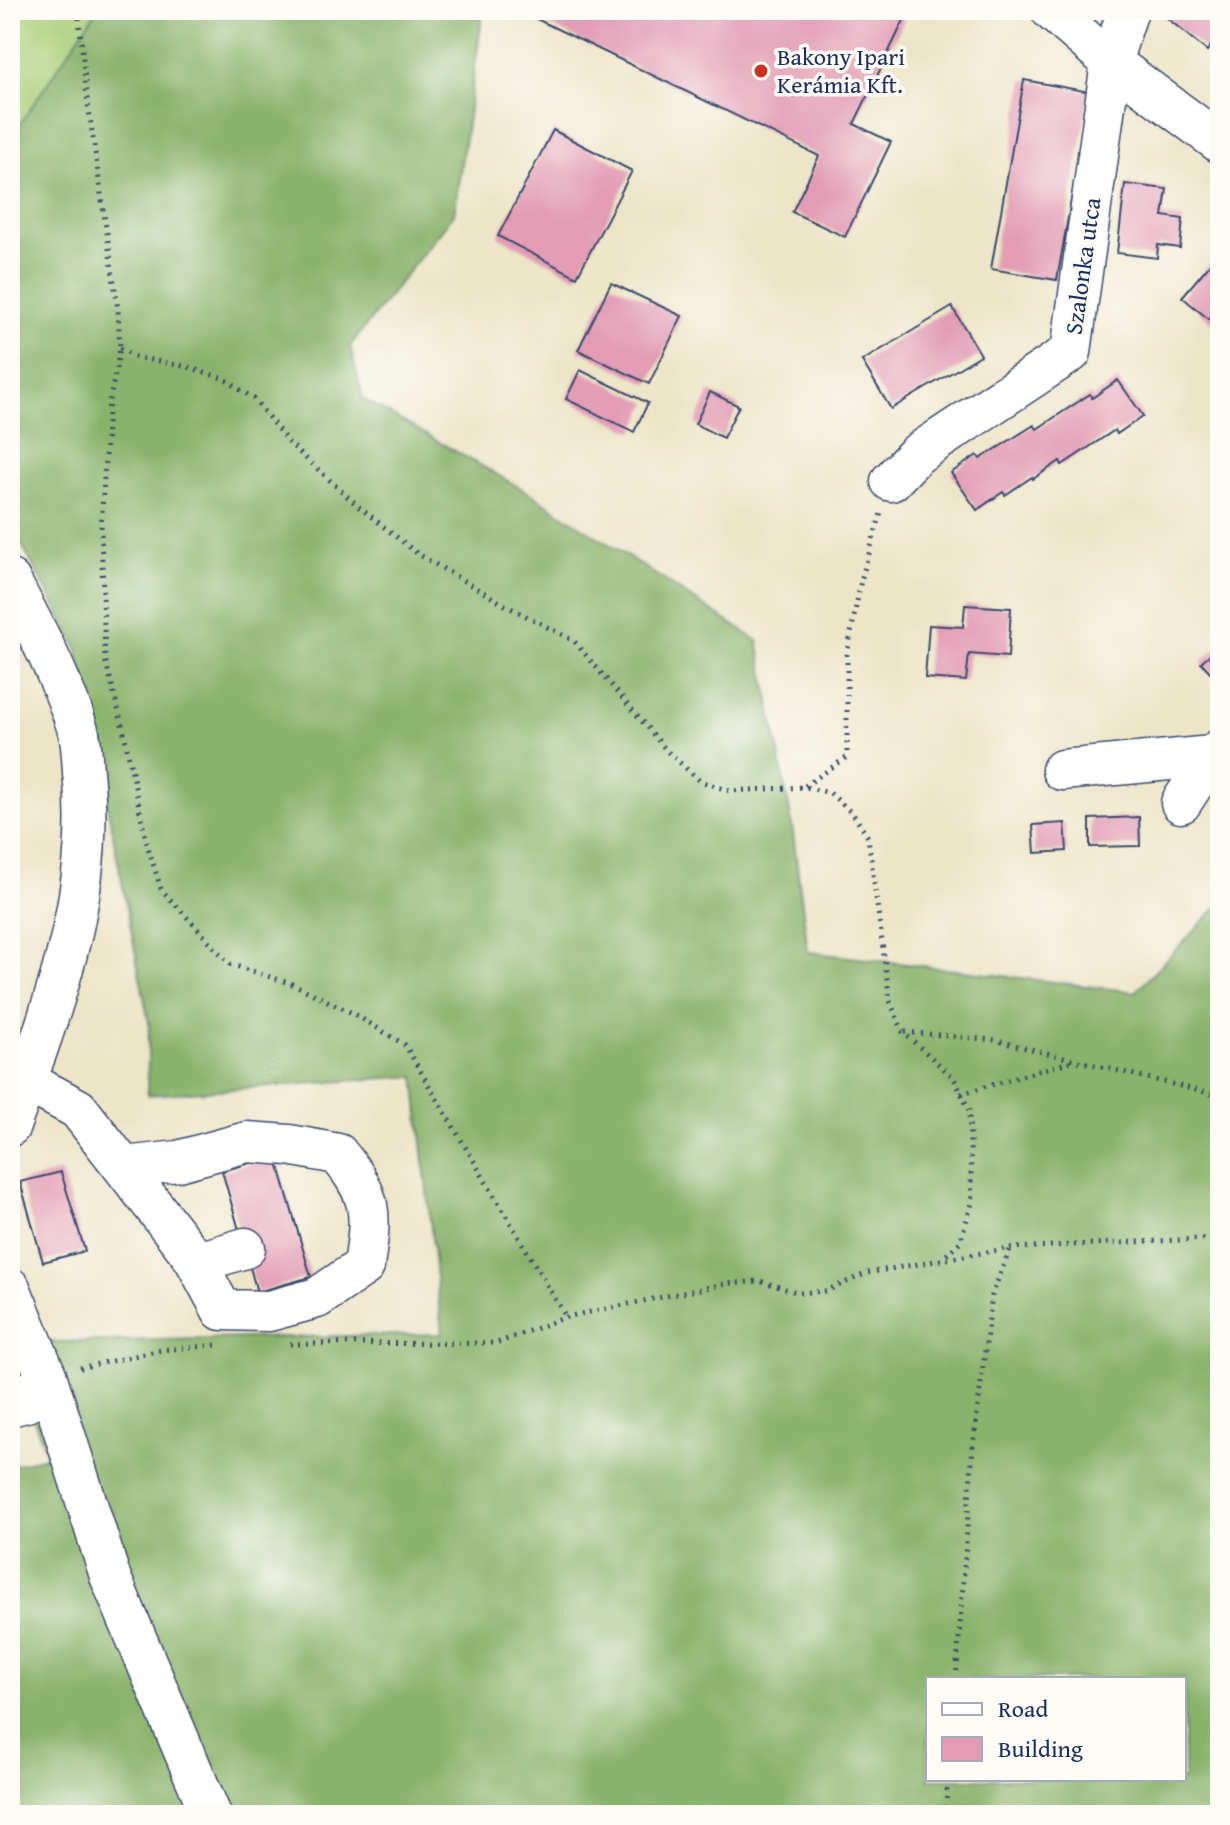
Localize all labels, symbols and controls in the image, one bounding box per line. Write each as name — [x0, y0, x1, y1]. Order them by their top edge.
place label: Bakony Ipari Kerámia Kft. — [777, 39, 905, 102]
marker: Bakony Ipari Kerámia Kft. — [752, 62, 770, 80]
street label: Szalonka utca — [1056, 194, 1110, 337]
legend — [926, 1677, 1186, 1781]
text: Road — [998, 1691, 1048, 1726]
text: Building — [998, 1731, 1083, 1766]

